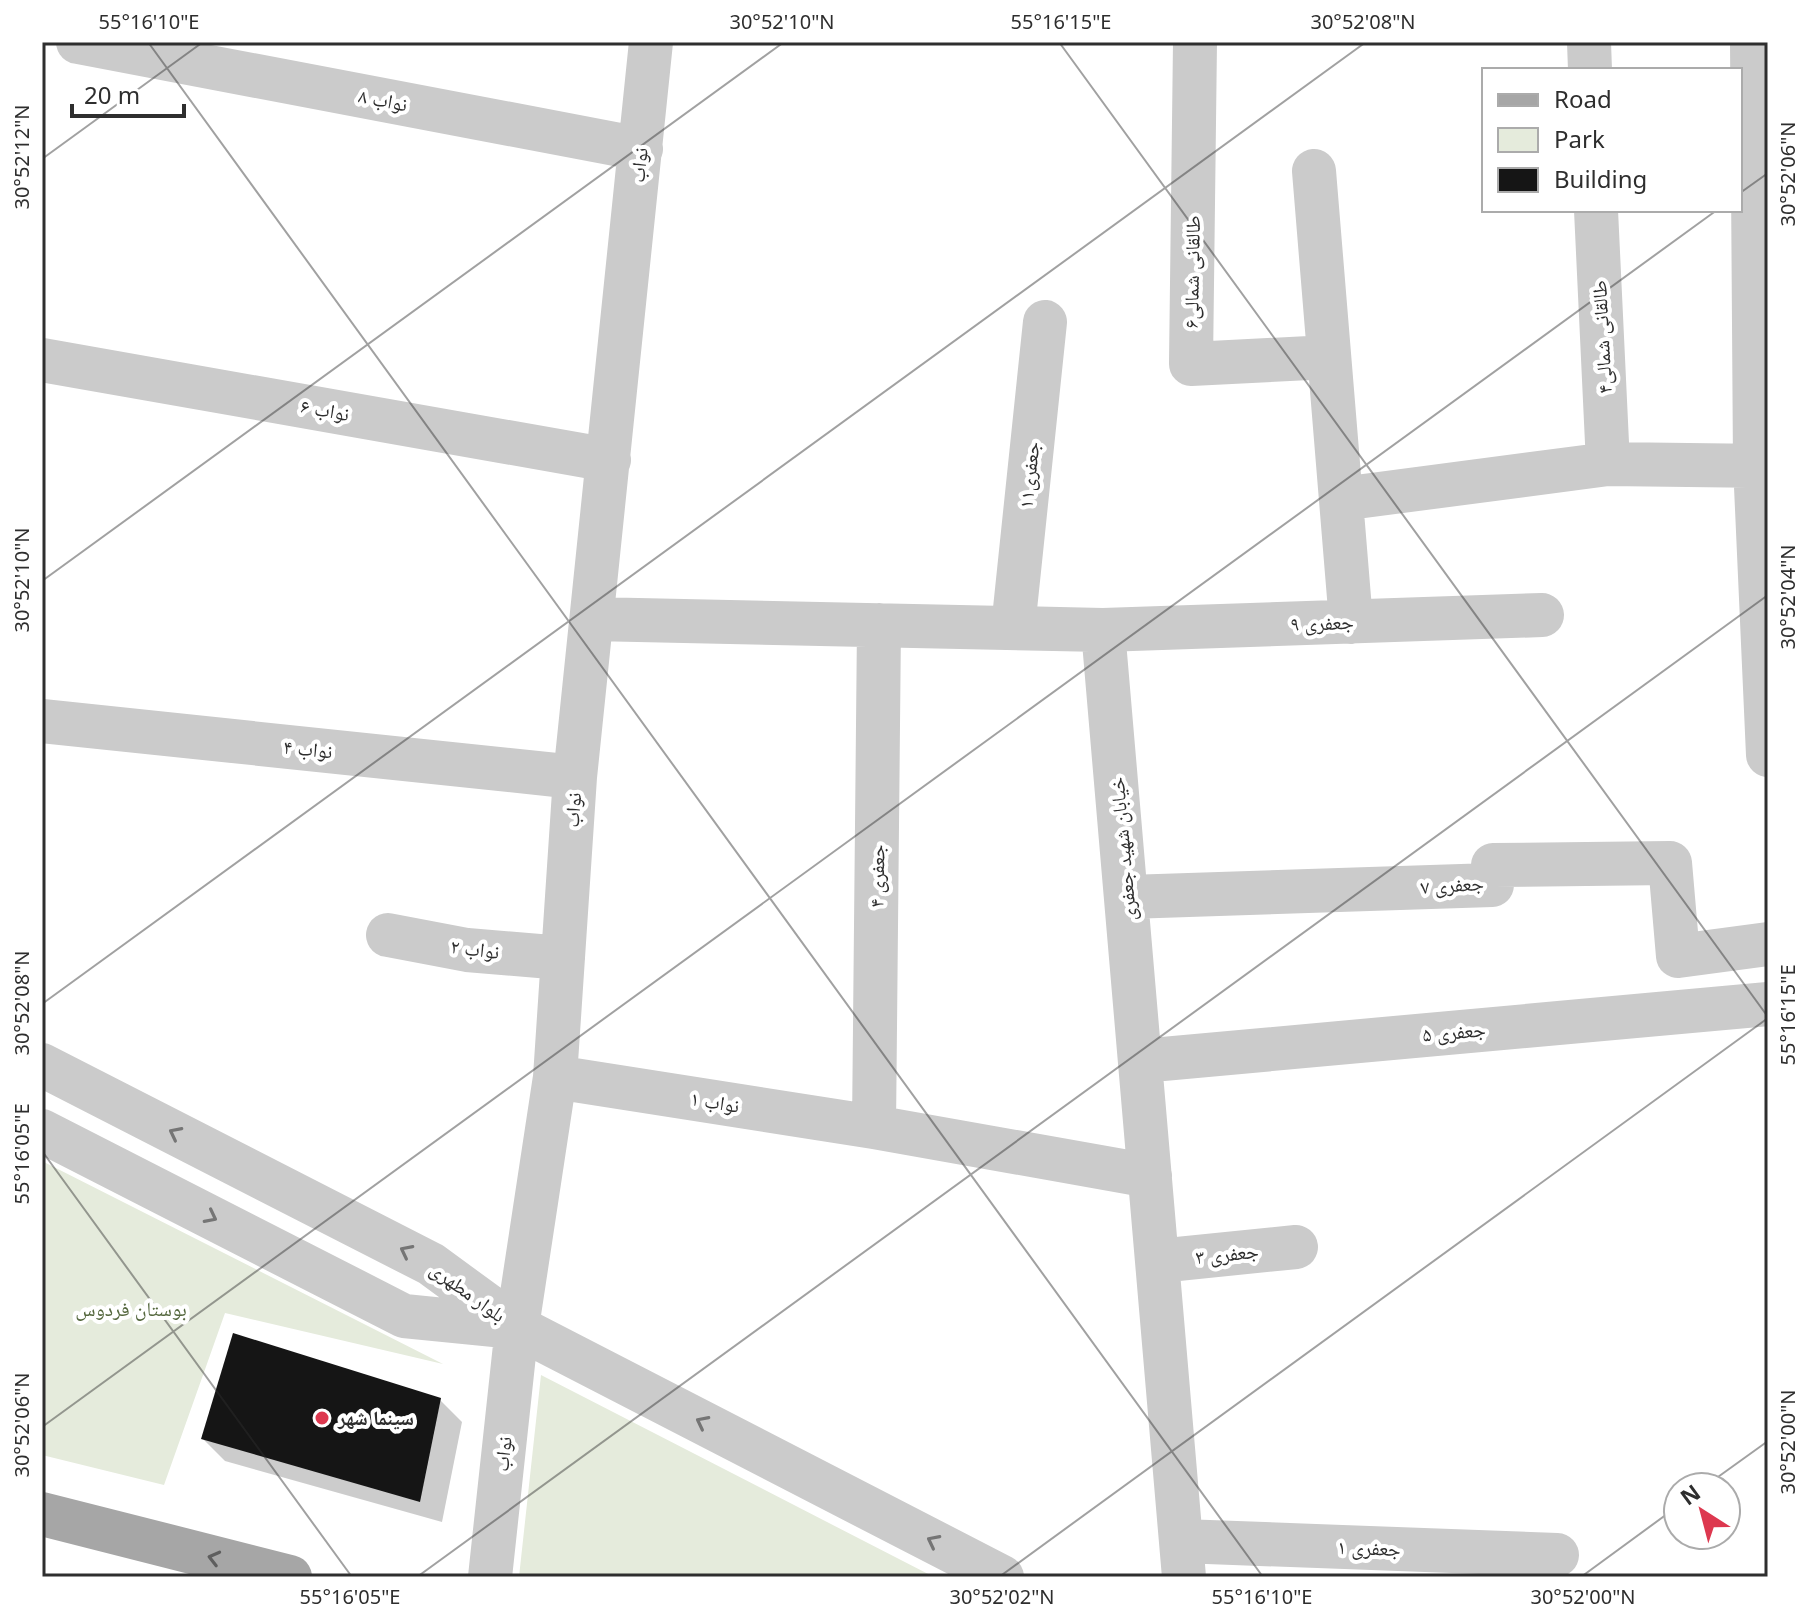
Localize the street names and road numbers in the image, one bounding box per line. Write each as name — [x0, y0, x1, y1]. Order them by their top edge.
street label: نواب ۸ — [356, 82, 410, 117]
street label: نواب — [623, 146, 654, 184]
street label: طالقانی شمالی۶ — [1177, 215, 1206, 329]
street label: طالقانی شمالی۴ — [1585, 280, 1618, 394]
street label: نواب ۶ — [298, 392, 352, 427]
street label: جعفری۱۱ — [1012, 440, 1045, 510]
street label: جعفری ۹ — [1290, 608, 1354, 637]
street label: نواب ۴ — [282, 733, 334, 765]
street label: خیابان شهید جعفری — [1103, 776, 1142, 922]
street label: نواب — [558, 792, 587, 828]
street label: جعفری ۴ — [862, 844, 891, 908]
street label: جعفری ۷ — [1419, 869, 1485, 900]
street label: نواب ۲ — [449, 932, 501, 965]
street label: جعفری ۵ — [1421, 1015, 1487, 1048]
street label: نواب ۱ — [689, 1084, 742, 1119]
street label: جعفری ۳ — [1194, 1237, 1260, 1270]
street label: بلوار مطهری — [425, 1255, 512, 1328]
street label: نواب — [487, 1435, 518, 1473]
street label: جعفری ۱ — [1337, 1533, 1401, 1562]

